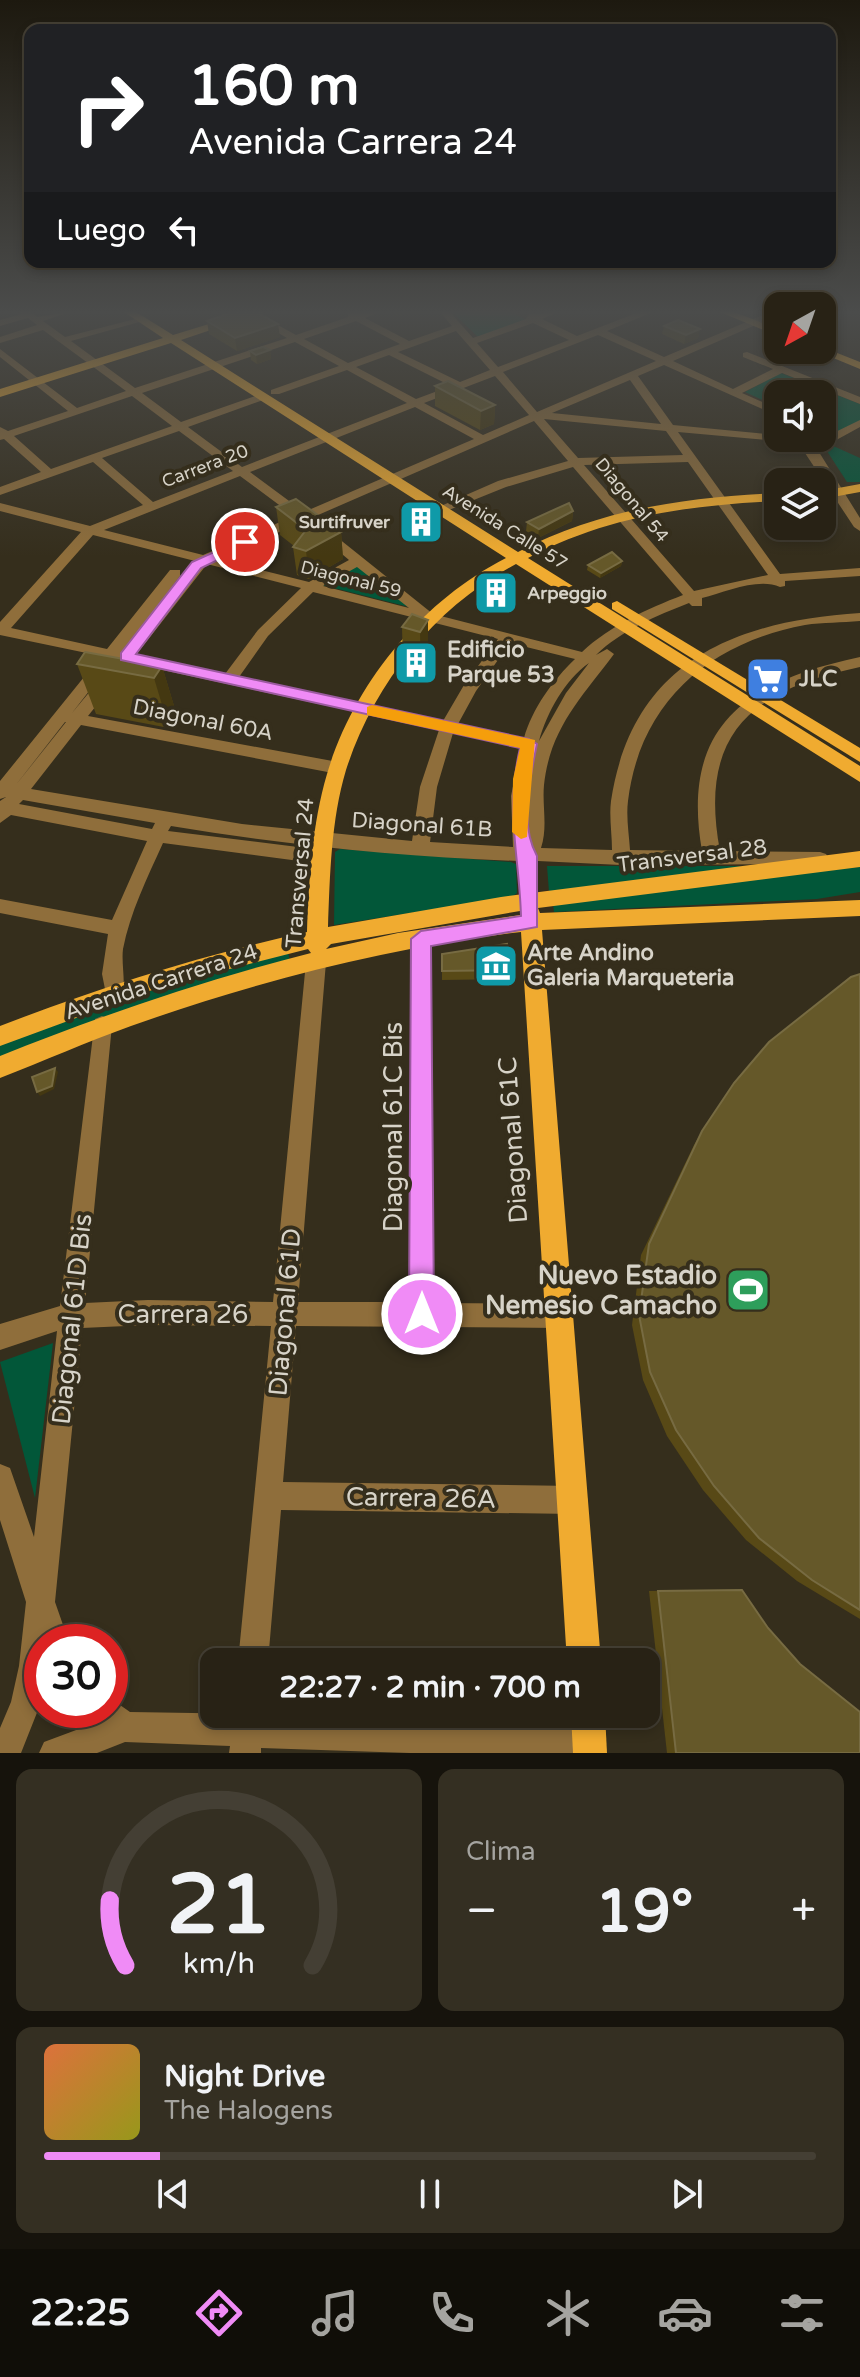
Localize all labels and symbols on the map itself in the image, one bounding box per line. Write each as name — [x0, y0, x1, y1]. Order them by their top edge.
north arrow — [764, 292, 836, 364]
street label: Carrera 20 — [159, 439, 251, 493]
street label: Diagonal 54 — [590, 453, 674, 547]
street label: Avenida Calle 57 — [439, 480, 571, 574]
building icon: Surtifruver — [397, 498, 445, 546]
pin — [211, 508, 279, 576]
place label: Surtifruver — [299, 511, 391, 533]
street label: Diagonal 59 — [298, 556, 404, 602]
building icon: Arpeggio — [472, 569, 520, 617]
place label: Arpeggio — [527, 582, 607, 604]
place label: Edificio Parque 53 — [447, 637, 555, 688]
building icon: Edificio Parque 53 — [392, 639, 440, 687]
supermarket icon: JLC — [744, 655, 792, 703]
place label: JLC — [798, 666, 837, 692]
street label: Diagonal 60A — [131, 694, 275, 746]
street label: Transversal 24 — [280, 797, 320, 949]
street label: Diagonal 61B — [351, 807, 493, 843]
street label: Transversal 28 — [616, 834, 768, 878]
street label: Avenida Carrera 24 — [61, 938, 261, 1025]
place label: Arte Andino Galeria Marqueteria — [527, 940, 734, 991]
museum icon: Arte Andino Galeria Marqueteria — [472, 942, 520, 990]
street label: Diagonal 61C Bis — [378, 1022, 409, 1232]
street label: Diagonal 61C — [492, 1056, 534, 1224]
street label: Diagonal 61D Bis — [46, 1212, 98, 1426]
street label: Diagonal 61D — [262, 1227, 308, 1397]
place label: Nuevo Estadio Nemesio Camacho — [485, 1260, 717, 1321]
sports icon: Nuevo Estadio Nemesio Camacho — [724, 1266, 772, 1314]
position arrow — [380, 1272, 464, 1356]
street label: Carrera 26 — [118, 1299, 248, 1330]
street label: Carrera 26A — [346, 1481, 496, 1515]
speed limit sign: 30 — [24, 1624, 128, 1728]

